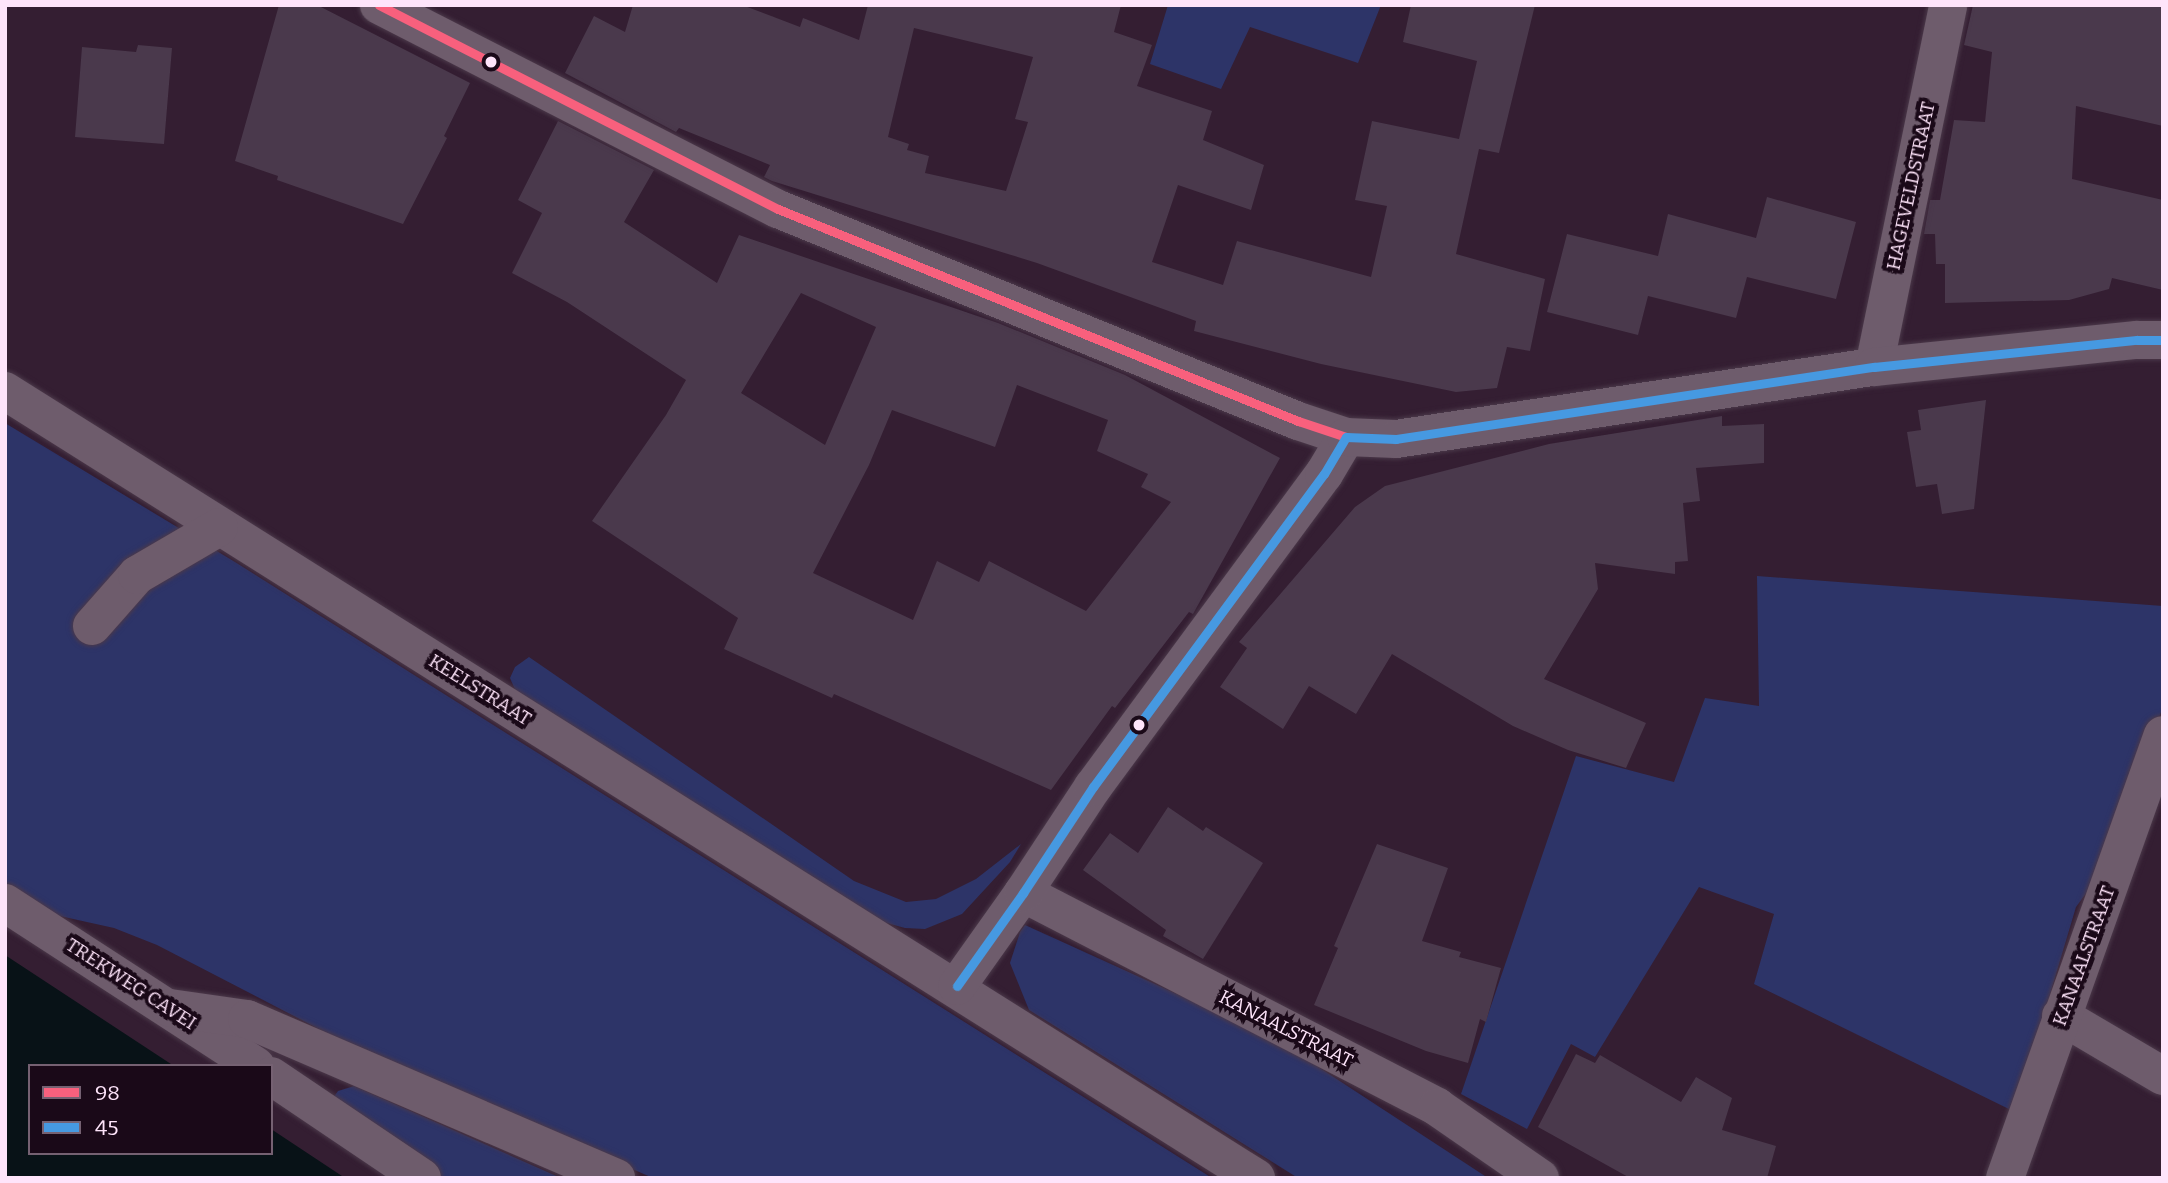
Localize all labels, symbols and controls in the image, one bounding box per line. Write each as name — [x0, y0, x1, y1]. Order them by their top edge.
unlabelled marker — [484, 55, 498, 69]
street label: HAGEVELDSTRAAT — [1882, 100, 1940, 272]
street label: KEELSTRAAT — [425, 649, 535, 731]
unlabelled marker — [1132, 718, 1146, 732]
street label: KANAALSTRAAT — [2048, 883, 2120, 1029]
street label: TREKWEG CAVEI — [62, 933, 200, 1035]
street label: KANAALSTRAAT — [1215, 985, 1357, 1073]
legend — [28, 1064, 273, 1155]
text: 98 — [95, 1080, 120, 1106]
text: 45 — [95, 1115, 118, 1141]

